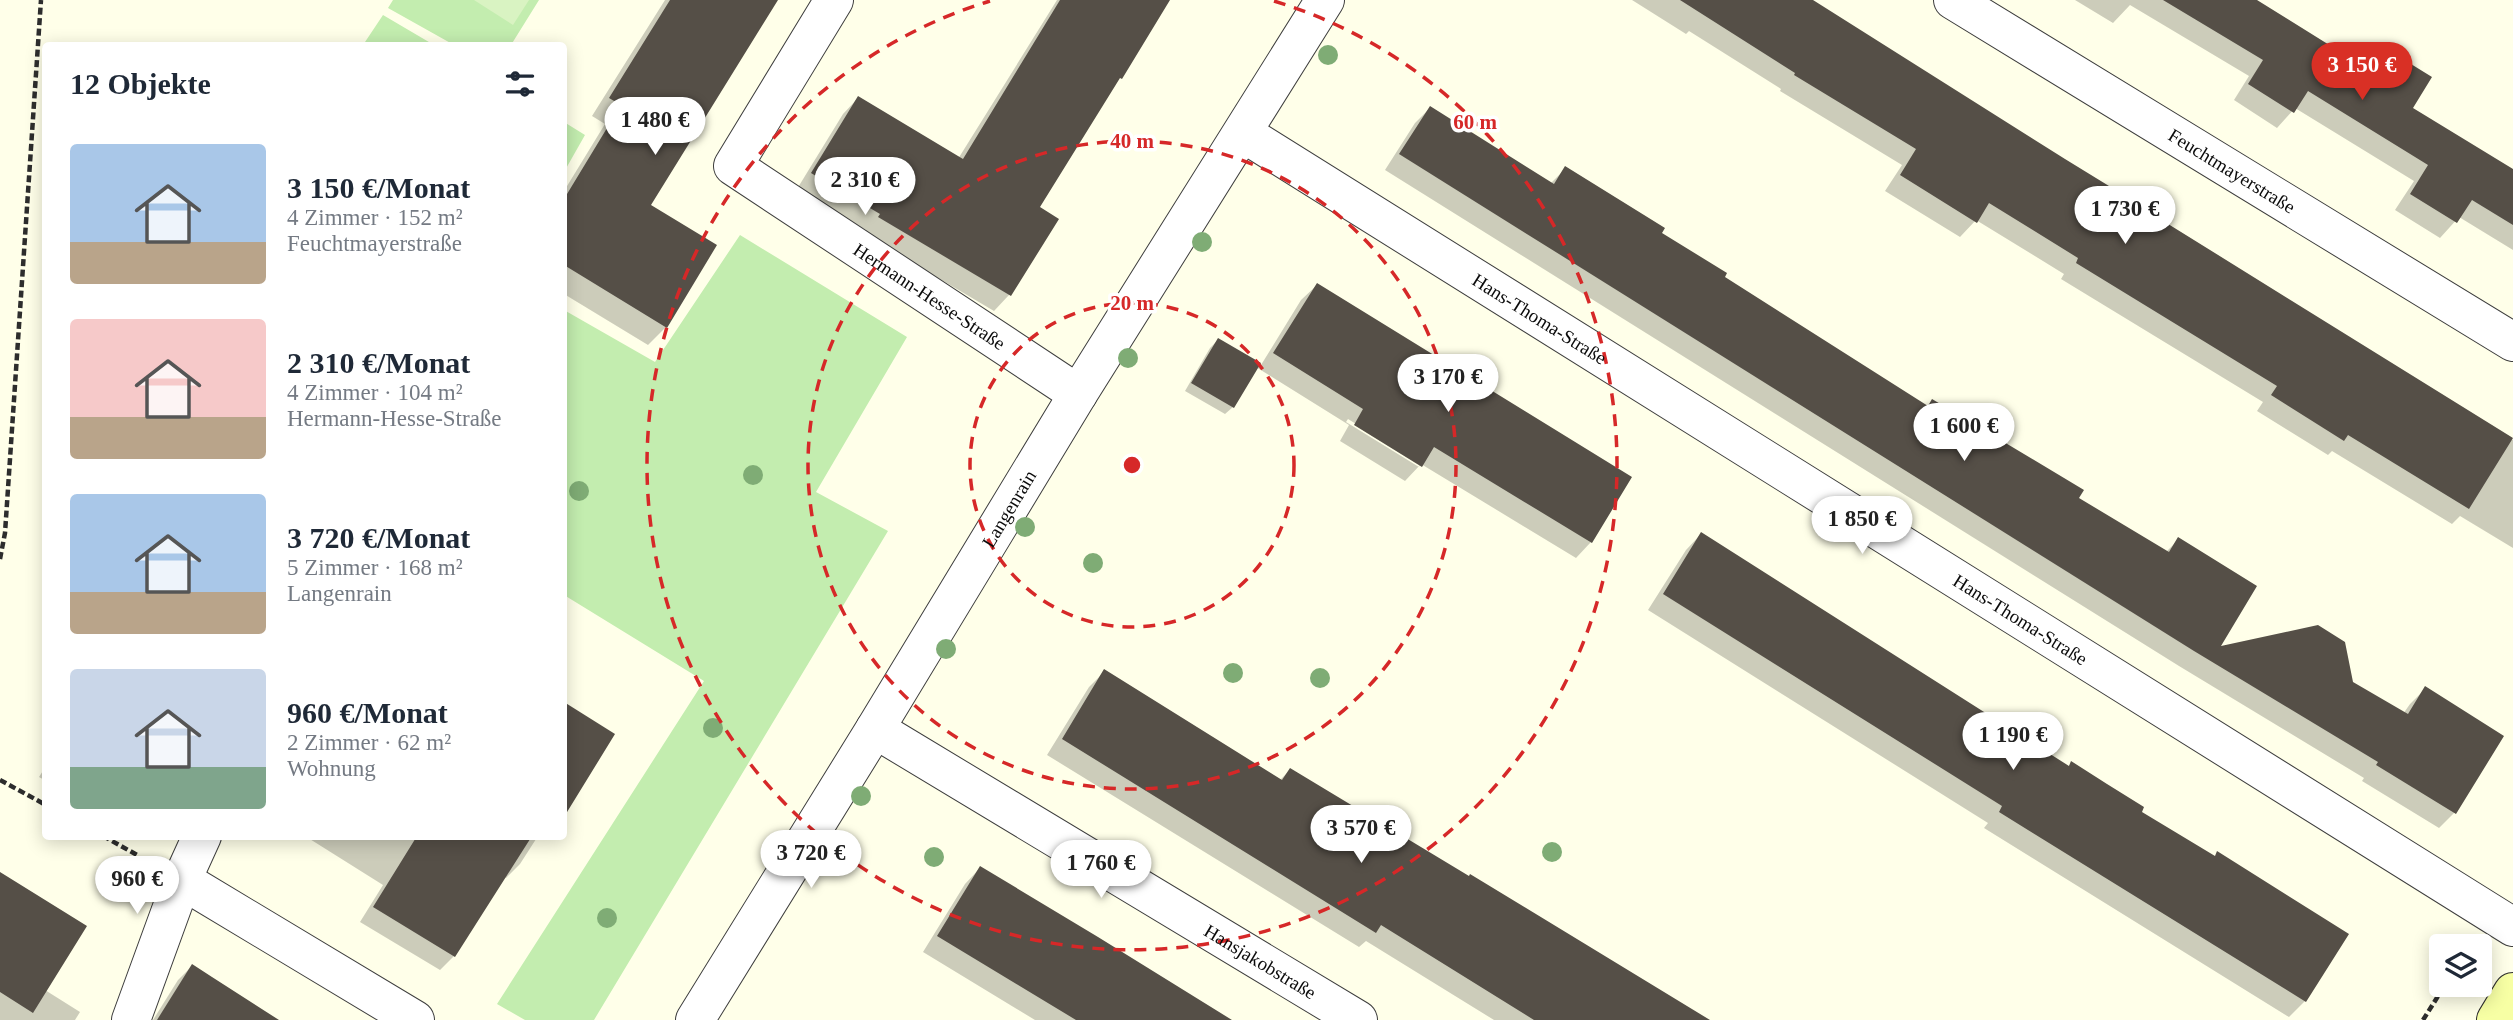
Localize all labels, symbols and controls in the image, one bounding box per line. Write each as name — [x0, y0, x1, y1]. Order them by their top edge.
pin: 3 150 € — [2297, 42, 2427, 102]
text: 3 150 € — [2328, 52, 2397, 77]
icon: filters — [501, 65, 539, 103]
text: 12 Objekte — [70, 67, 211, 100]
pin: 1 480 € — [590, 97, 720, 157]
text: 1 480 € — [621, 107, 690, 132]
text: 60 m — [1453, 110, 1497, 134]
street label: Feuchtmayerstraße — [2165, 124, 2299, 217]
text: 40 m — [1110, 129, 1154, 153]
pin: 2 310 € — [800, 158, 930, 217]
text: 2 310 € — [831, 167, 900, 192]
text: 3 150 €/Monat — [287, 171, 470, 204]
icon: home — [126, 172, 210, 256]
pin: 1 730 € — [2060, 187, 2190, 246]
text: 1 730 € — [2091, 196, 2160, 221]
text: 4 Zimmer · 152 m² — [287, 205, 463, 230]
text: Feuchtmayerstraße — [287, 231, 462, 256]
street label: Hermann-Hesse-Straße — [850, 238, 1009, 354]
street label: Hans-Thoma-Straße — [1469, 269, 1611, 368]
text: 20 m — [1110, 291, 1154, 315]
text: 2 310 €/Monat — [287, 346, 470, 379]
icon: home — [126, 347, 210, 431]
pin: 3 170 € — [1383, 354, 1513, 414]
text: 3 170 € — [1414, 364, 1483, 389]
text: 4 Zimmer · 104 m² — [287, 380, 463, 405]
pin: 1 600 € — [1899, 404, 2029, 463]
text: Hermann-Hesse-Straße — [287, 406, 502, 431]
text: 1 600 € — [1930, 413, 1999, 438]
centre of rings — [1120, 453, 1144, 477]
street label: Langenrain — [977, 466, 1040, 551]
pin: 1 850 € — [1797, 496, 1927, 556]
text: 1 850 € — [1828, 506, 1897, 531]
text: 3 720 €/Monat — [287, 521, 470, 554]
icon: home — [126, 522, 210, 606]
text: 5 Zimmer · 168 m² — [287, 555, 463, 580]
street label: Hans-Thoma-Straße — [1950, 569, 2091, 669]
text: Langenrain — [287, 581, 392, 606]
text: 960 €/Monat — [287, 696, 448, 729]
icon: home — [126, 697, 210, 781]
pin: 1 190 € — [1948, 712, 2078, 772]
text: 1 190 € — [1979, 722, 2048, 747]
text: 2 Zimmer · 62 m² — [287, 730, 451, 755]
text: Wohnung — [287, 756, 376, 781]
pin: 3 570 € — [1296, 806, 1426, 865]
text: 3 570 € — [1327, 815, 1396, 840]
pin: 3 720 € — [746, 830, 876, 890]
text: 3 720 € — [777, 840, 846, 865]
pin: 1 760 € — [1036, 841, 1166, 900]
text: 1 760 € — [1067, 850, 1136, 875]
pin: 960 € — [88, 856, 186, 916]
text: 960 € — [111, 866, 163, 891]
street label: Hansjakobstraße — [1201, 920, 1320, 1003]
map controls — [2429, 934, 2492, 997]
button: layers — [2429, 934, 2492, 997]

